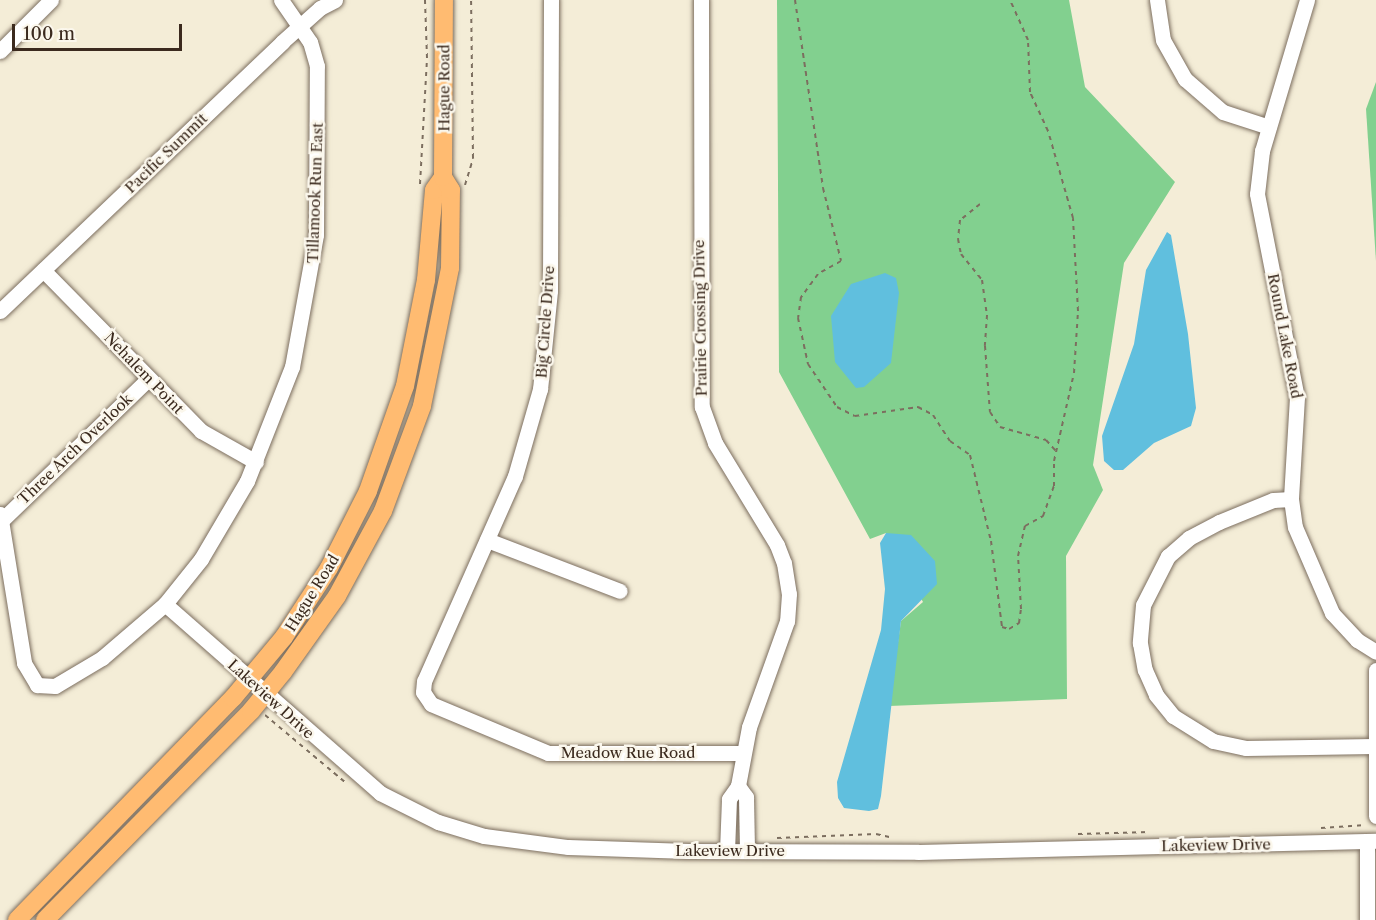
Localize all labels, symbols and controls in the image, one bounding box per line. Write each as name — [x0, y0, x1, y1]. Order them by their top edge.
scale bar — [15, 12, 184, 50]
text: 100 m — [23, 23, 75, 45]
street label: Hague Road — [435, 44, 453, 132]
street label: Pacific Summit — [121, 109, 211, 197]
street label: Tillamook Run East — [304, 122, 326, 264]
street label: Prairie Crossing Drive — [690, 239, 710, 397]
street label: Big Circle Drive — [532, 265, 558, 379]
street label: Round Lake Road — [1264, 272, 1306, 400]
street label: Nehalem Point — [101, 328, 187, 418]
street label: Three Arch Overlook — [14, 390, 136, 508]
street label: Hague Road — [281, 551, 343, 635]
street label: Lakeview Drive — [224, 655, 318, 743]
street label: Meadow Rue Road — [560, 744, 696, 762]
street label: Lakeview Drive — [1161, 835, 1271, 855]
street label: Lakeview Drive — [675, 842, 785, 860]

